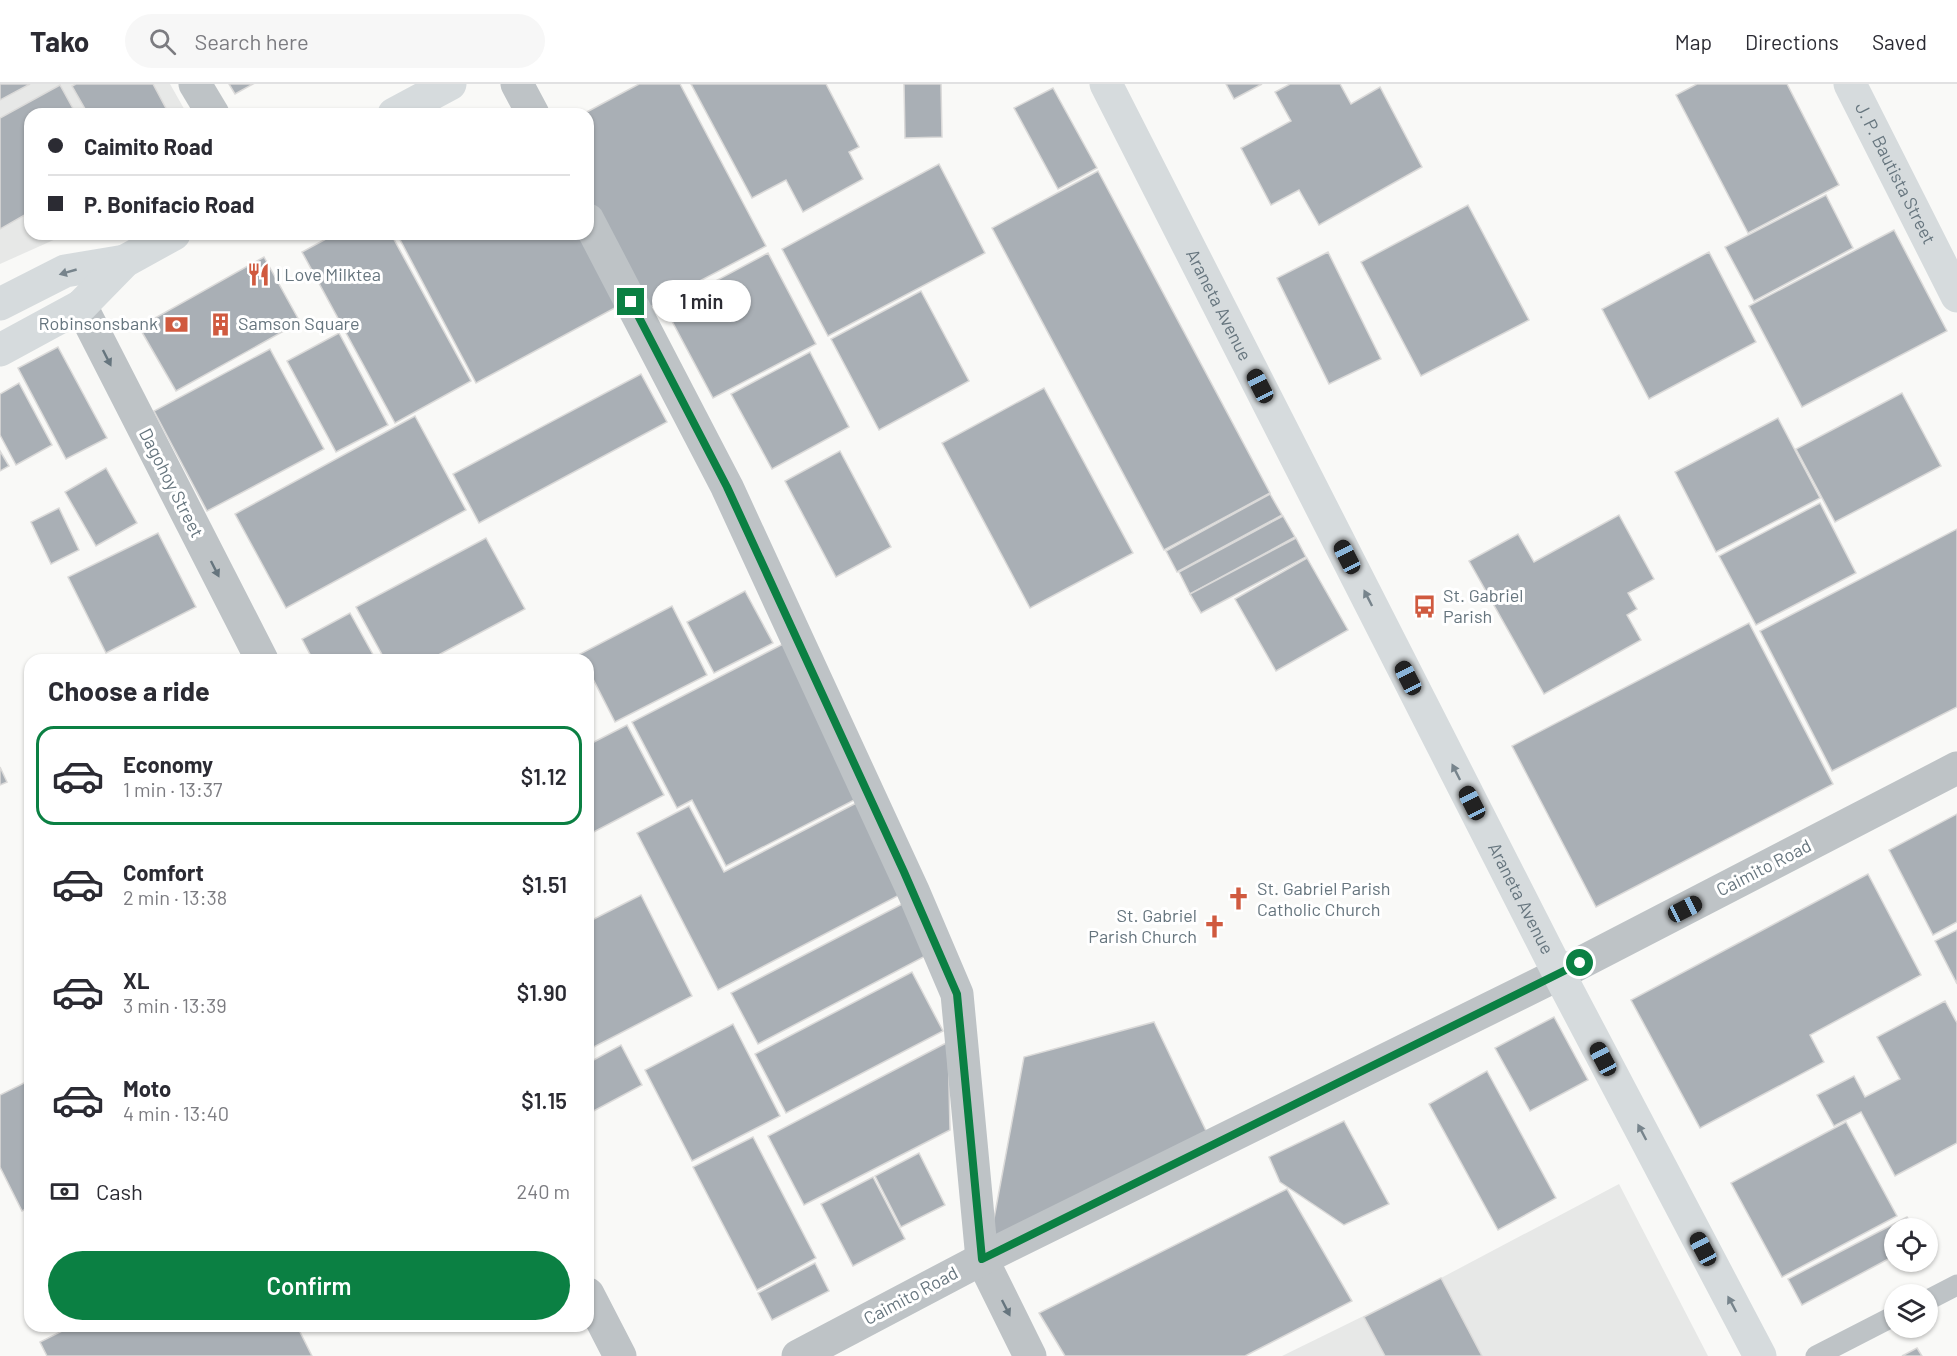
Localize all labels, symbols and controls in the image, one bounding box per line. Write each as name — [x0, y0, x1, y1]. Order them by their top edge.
search box — [125, 14, 545, 68]
text: Tako — [30, 24, 89, 58]
icon: search — [146, 25, 179, 58]
text: Search here — [194, 28, 309, 54]
text: Map — [1675, 29, 1712, 54]
text: Directions — [1745, 29, 1839, 54]
text: Saved — [1872, 29, 1927, 54]
street label: J. P. Bautista Street — [1851, 98, 1941, 247]
text: Caimito Road — [84, 133, 213, 159]
text: P. Bonifacio Road — [84, 191, 254, 217]
street label: Araneta Avenue — [1182, 245, 1257, 364]
restaurant icon: I Love Milktea — [245, 262, 271, 288]
place label: I Love Milktea — [276, 263, 381, 285]
one-way arrow — [58, 267, 77, 277]
callout: 1 min — [652, 281, 751, 323]
route end — [617, 288, 644, 315]
text: 1 min — [680, 289, 723, 313]
bank icon: Robinsonsbank — [163, 311, 189, 337]
building icon: Samson Square — [207, 311, 233, 337]
place label: Robinsonsbank — [39, 312, 158, 334]
place label: Samson Square — [238, 312, 360, 334]
one-way arrow — [102, 349, 112, 366]
car — [1244, 366, 1276, 406]
street label: Dagohoy Street — [135, 424, 209, 541]
car — [1331, 537, 1363, 577]
one-way arrow — [210, 560, 220, 577]
place label: St. Gabriel Parish — [1443, 584, 1523, 627]
one-way arrow — [1363, 589, 1373, 607]
bus stop icon: St. Gabriel Parish — [1412, 593, 1438, 619]
car — [1392, 658, 1424, 698]
text: Choose a ride — [48, 674, 210, 706]
icon: car — [51, 749, 105, 803]
text: Economy — [123, 751, 213, 777]
text: $1.12 — [521, 763, 567, 789]
one-way arrow — [1451, 763, 1461, 780]
text: 1 min · 13:37 — [123, 777, 222, 801]
car — [1456, 783, 1488, 823]
street label: Caimito Road — [1712, 834, 1815, 900]
street label: Araneta Avenue — [1484, 839, 1559, 958]
icon: car — [51, 857, 105, 911]
text: Comfort — [123, 859, 204, 885]
text: $1.51 — [522, 871, 567, 897]
place label: St. Gabriel Parish Catholic Church — [1257, 877, 1390, 920]
text: 2 min · 13:38 — [123, 885, 227, 909]
church icon: St. Gabriel Parish Catholic Church — [1226, 886, 1252, 912]
car — [1665, 893, 1705, 925]
place label: St. Gabriel Parish Church — [1088, 904, 1197, 947]
church icon: St. Gabriel Parish Church — [1202, 913, 1228, 939]
route start — [1566, 949, 1593, 976]
icon: car — [51, 965, 105, 1019]
text: XL — [123, 967, 149, 993]
text: $1.90 — [517, 979, 567, 1005]
text: 3 min · 13:39 — [123, 993, 227, 1017]
car — [1587, 1039, 1619, 1079]
icon: car — [51, 1073, 105, 1127]
text: Moto — [123, 1075, 171, 1101]
text: $1.15 — [521, 1087, 567, 1113]
text: 4 min · 13:40 — [123, 1101, 229, 1125]
one-way arrow — [1637, 1123, 1647, 1140]
icon: cash — [48, 1175, 81, 1208]
text: Cash — [96, 1178, 143, 1204]
text: 240 m — [516, 1179, 570, 1203]
map controls — [1884, 1218, 1938, 1338]
button: locate — [1884, 1218, 1938, 1272]
car — [1687, 1229, 1719, 1269]
button: Confirm — [48, 1251, 570, 1320]
street label: Caimito Road — [860, 1261, 961, 1329]
button: layers — [1884, 1284, 1938, 1338]
one-way arrow — [1727, 1296, 1737, 1313]
one-way arrow — [1001, 1299, 1011, 1316]

